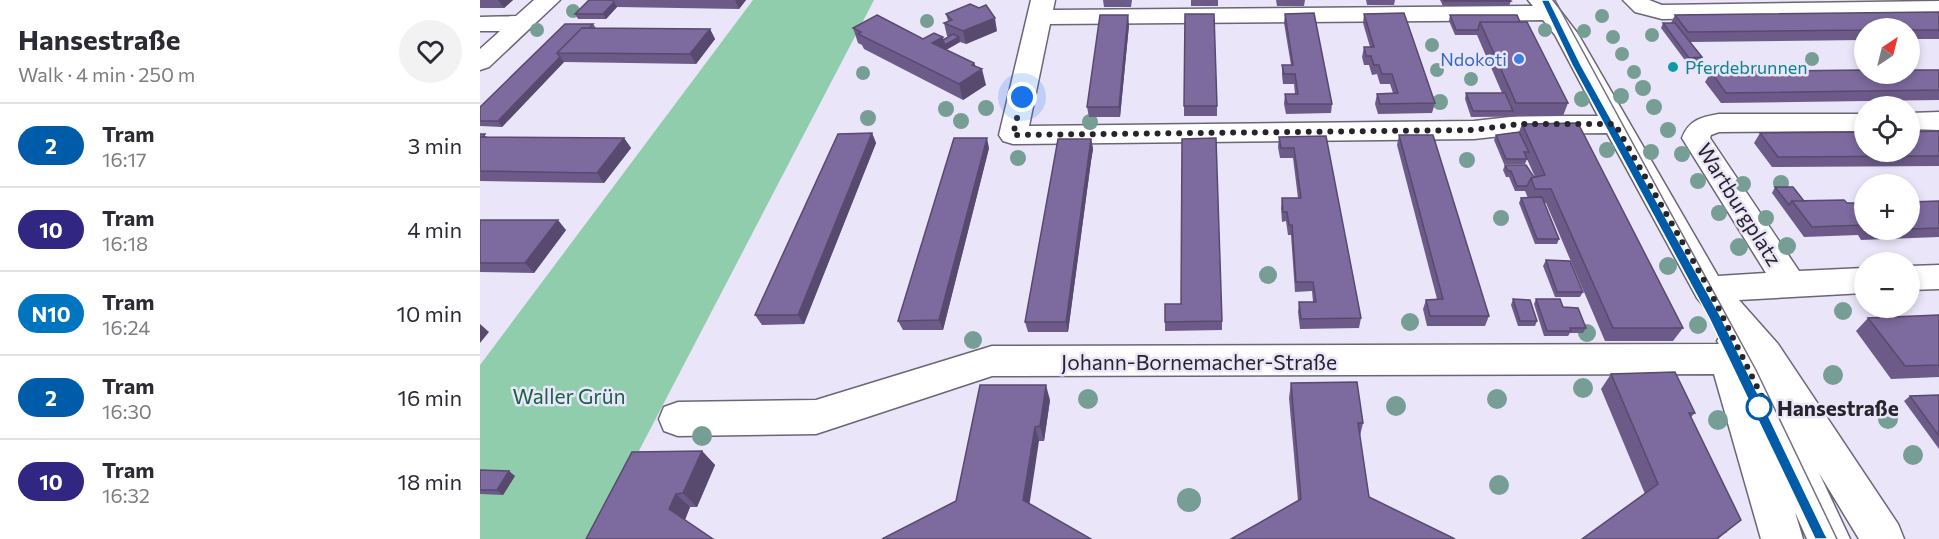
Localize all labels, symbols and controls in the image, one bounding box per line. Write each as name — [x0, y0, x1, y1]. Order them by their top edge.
north arrow — [1854, 18, 1920, 84]
map controls — [1854, 18, 1920, 318]
button: heart — [399, 20, 462, 83]
text: Hansestraße — [18, 22, 180, 56]
place label: Ndokoti — [1440, 48, 1507, 70]
marker: Ndokoti — [1512, 52, 1526, 66]
place label: Pferdebrunnen — [1685, 56, 1808, 78]
marker: Pferdebrunnen — [1666, 60, 1680, 74]
text: Walk · 4 min · 250 m — [18, 62, 195, 86]
your location — [1007, 82, 1037, 112]
button: locate — [1854, 96, 1920, 162]
text: Tram — [102, 120, 154, 147]
text: 3 min — [408, 132, 462, 159]
text: 2 — [45, 133, 57, 158]
street label: Wartburgplatz — [1692, 138, 1788, 270]
text: 16:17 — [102, 147, 147, 171]
button: + — [1854, 174, 1920, 240]
text: Tram — [102, 204, 154, 231]
text: 4 min — [407, 216, 462, 243]
text: 10 — [39, 217, 63, 242]
text: 16:18 — [102, 231, 148, 255]
button: − — [1854, 252, 1920, 318]
text: Tram — [102, 288, 154, 315]
text: 10 min — [397, 300, 462, 327]
text: N10 — [31, 301, 71, 326]
text: 16:24 — [102, 315, 150, 339]
street label: Johann-Bornemacher-Straße — [1061, 349, 1337, 374]
text: Tram — [102, 372, 154, 399]
park label: Waller Grün — [513, 383, 626, 408]
text: 16 min — [398, 384, 462, 411]
text: 2 — [45, 385, 57, 410]
marker: Hansestraße — [1746, 394, 1772, 420]
place label: Hansestraße — [1777, 395, 1899, 420]
text: 16:30 — [102, 399, 152, 423]
text: Tram — [102, 456, 154, 483]
text: 18 min — [398, 468, 462, 495]
text: 10 — [39, 469, 63, 494]
text: 16:32 — [102, 483, 150, 507]

